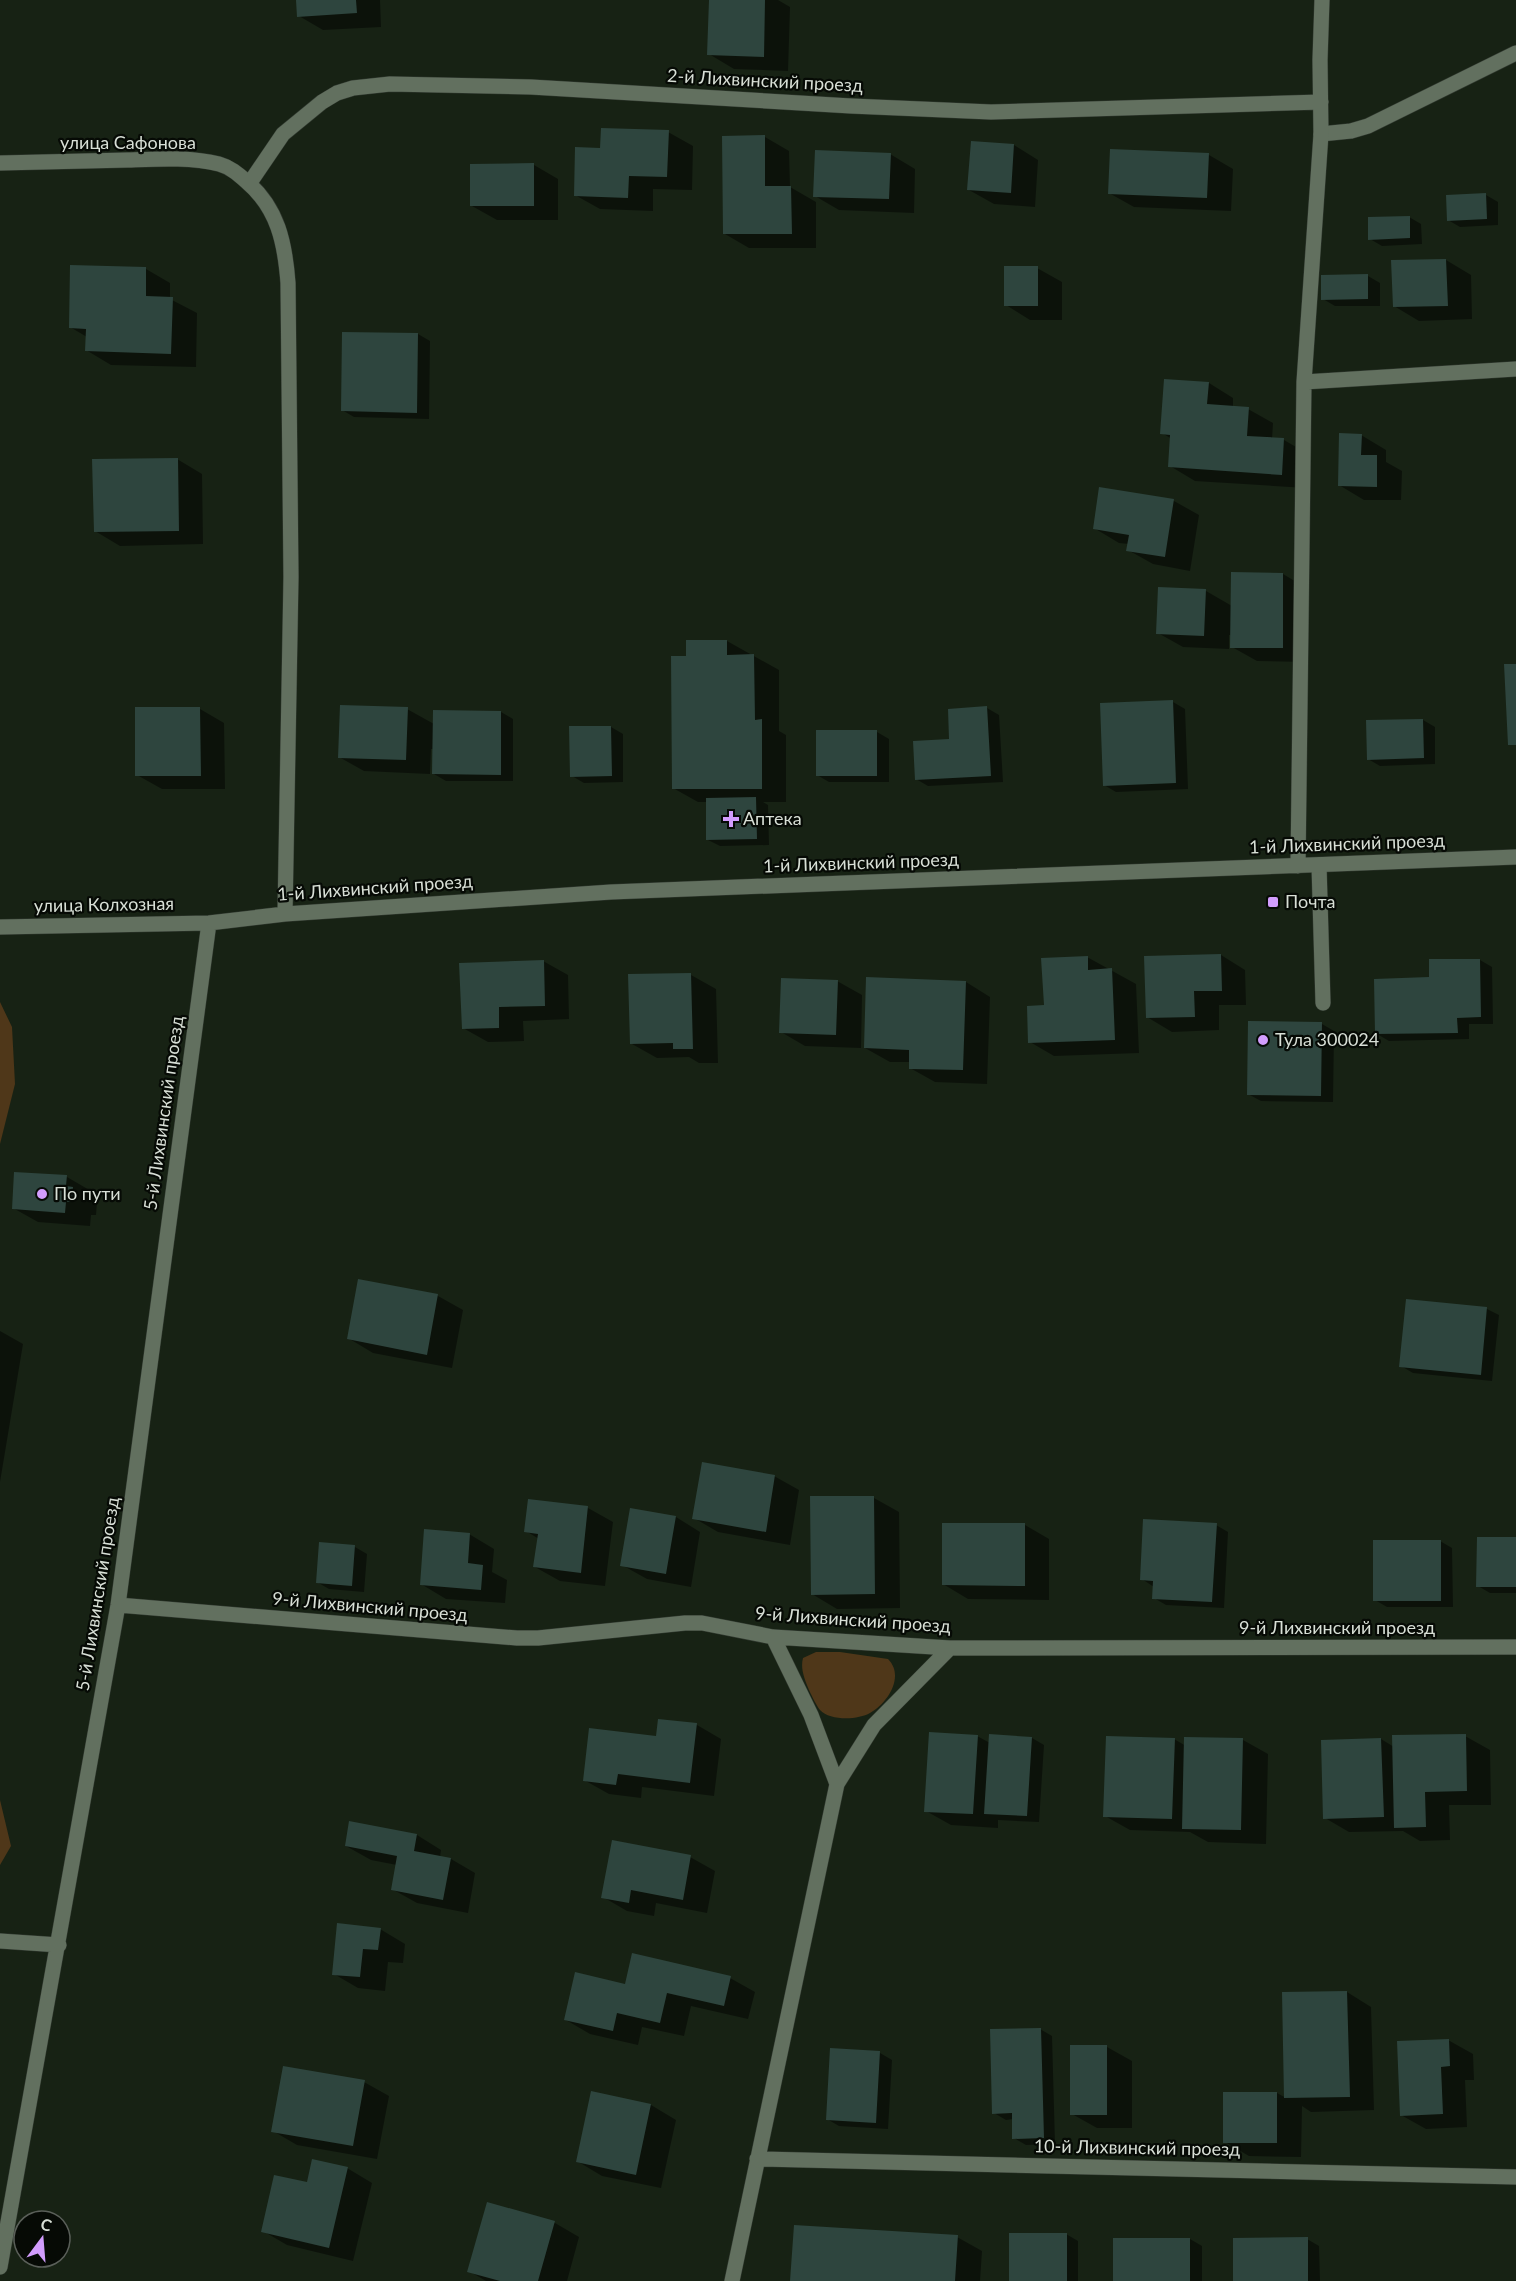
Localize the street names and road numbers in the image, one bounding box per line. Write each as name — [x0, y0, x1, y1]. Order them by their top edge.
street label: 2-й Лихвинский проезд — [667, 64, 864, 96]
street label: улица Сафонова — [60, 131, 196, 153]
street label: 1-й Лихвинский проезд — [1249, 829, 1445, 857]
street label: 1-й Лихвинский проезд — [763, 848, 959, 876]
street label: 1-й Лихвинский проезд — [276, 869, 473, 905]
street label: улица Колхозная — [34, 892, 174, 916]
street label: 5-й Лихвинский проезд — [138, 1014, 188, 1211]
street label: 5-й Лихвинский проезд — [71, 1495, 123, 1692]
street label: 9-й Лихвинский проезд — [271, 1587, 469, 1626]
street label: 9-й Лихвинский проезд — [755, 1601, 952, 1637]
street label: 9-й Лихвинский проезд — [1239, 1616, 1435, 1638]
street label: 10-й Лихвинский проезд — [1034, 2134, 1240, 2160]

